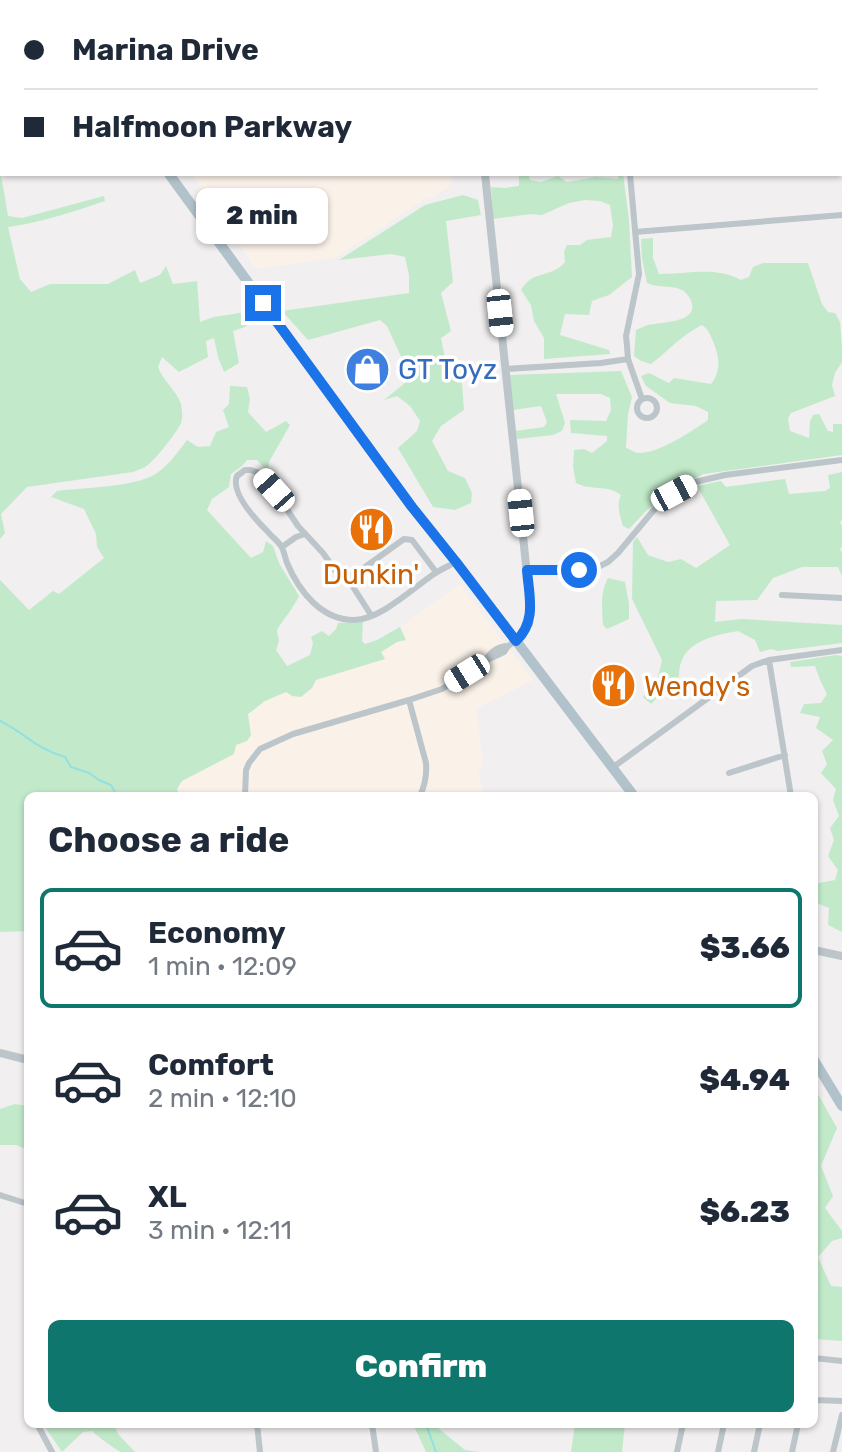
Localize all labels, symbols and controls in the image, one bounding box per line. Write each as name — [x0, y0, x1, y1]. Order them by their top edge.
text: Marina Drive — [72, 32, 259, 68]
text: Halfmoon Parkway — [72, 109, 352, 145]
callout: 2 min — [197, 187, 329, 243]
text: 2 min — [226, 200, 298, 231]
route end — [245, 285, 281, 321]
car — [486, 288, 514, 338]
shop icon: GT Toyz — [343, 345, 391, 393]
place label: GT Toyz — [398, 353, 497, 386]
car — [249, 464, 299, 516]
car — [647, 471, 701, 515]
car — [507, 488, 535, 538]
restaurant icon: Dunkin' — [347, 505, 395, 553]
route start — [561, 552, 597, 588]
place label: Dunkin' — [323, 558, 419, 591]
car — [440, 650, 494, 696]
restaurant icon: Wendy's — [589, 662, 637, 710]
place label: Wendy's — [644, 670, 750, 703]
text: Choose a ride — [48, 818, 289, 861]
icon: car — [52, 912, 124, 984]
text: Economy — [148, 915, 286, 951]
text: $3.66 — [700, 930, 790, 966]
text: 1 min · 12:09 — [148, 951, 297, 982]
icon: car — [52, 1044, 124, 1116]
text: Comfort — [148, 1047, 274, 1083]
text: $4.94 — [699, 1062, 790, 1098]
text: 2 min · 12:10 — [148, 1083, 297, 1114]
icon: car — [52, 1176, 124, 1248]
text: XL — [148, 1179, 187, 1215]
text: $6.23 — [699, 1194, 790, 1230]
text: 3 min · 12:11 — [148, 1215, 292, 1246]
button: Confirm — [48, 1320, 794, 1412]

